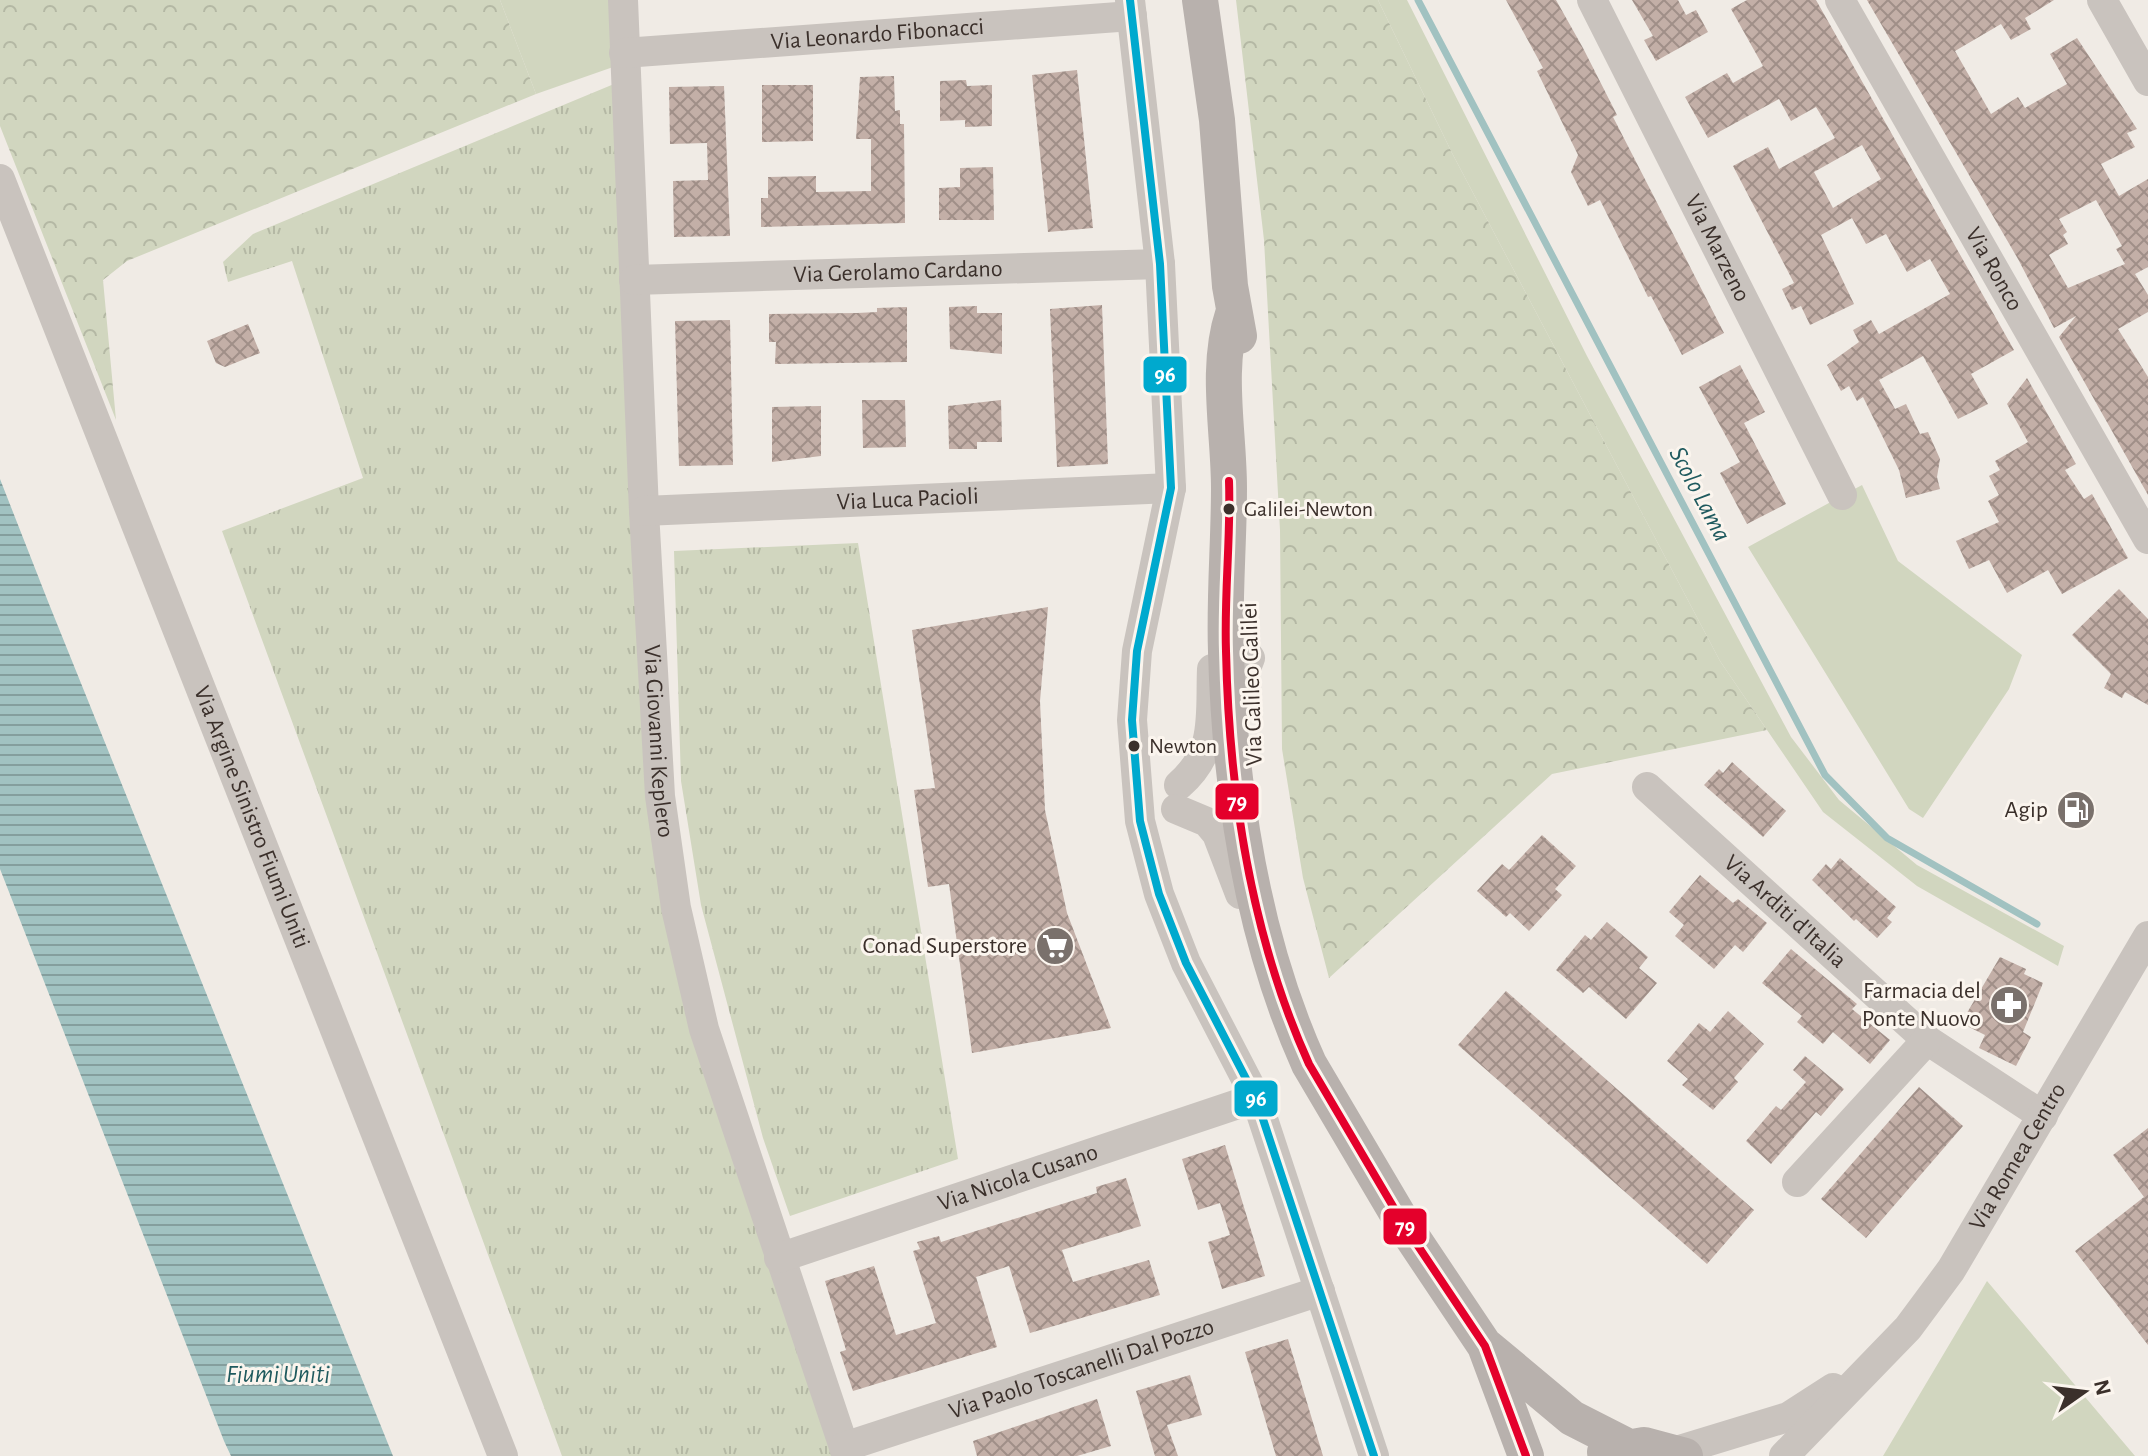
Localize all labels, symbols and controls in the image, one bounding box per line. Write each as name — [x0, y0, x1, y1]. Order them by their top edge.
street label: Via Leonardo Fibonacci — [770, 15, 985, 54]
street label: Via Marzeno — [1680, 191, 1754, 306]
street label: Via Ronco — [1961, 223, 2027, 315]
street label: Via Gerolamo Cardano — [793, 257, 1003, 287]
line badge: 96 — [1142, 355, 1188, 394]
text: 96 — [1154, 364, 1176, 386]
water label: Scolo Lama — [1664, 442, 1736, 546]
street label: Via Luca Pacioli — [836, 484, 979, 515]
place label: Galilei-Newton — [1244, 498, 1373, 520]
marker: Galilei-Newton — [1221, 501, 1237, 517]
street label: Via Galileo Galilei — [1237, 602, 1267, 766]
street label: Via Giovanni Keplero — [640, 644, 678, 839]
street label: Via Argine Sinistro Fiumi Uniti — [189, 683, 314, 952]
place label: Newton — [1149, 735, 1217, 757]
marker: Newton — [1126, 738, 1142, 754]
line badge: 79 — [1214, 782, 1260, 821]
fuel station icon: Agip — [2055, 789, 2097, 831]
text: 79 — [1227, 791, 1247, 813]
place label: Agip — [2004, 798, 2048, 822]
street label: Via Arditi d'Italia — [1719, 851, 1851, 973]
supermarket icon: Conad Superstore — [1034, 925, 1076, 967]
place label: Conad Superstore — [862, 934, 1027, 958]
place label: Farmacia del Ponte Nuovo — [1862, 979, 1981, 1031]
pharmacy icon: Farmacia del Ponte Nuovo — [1988, 984, 2030, 1026]
line badge: 96 — [1233, 1079, 1279, 1118]
street label: Via Romea Centro — [1965, 1079, 2070, 1234]
text: 96 — [1245, 1088, 1267, 1110]
street label: Via Nicola Cusano — [935, 1140, 1101, 1216]
line badge: 79 — [1382, 1207, 1428, 1246]
text: 79 — [1395, 1216, 1415, 1238]
street label: Via Paolo Toscanelli Dal Pozzo — [946, 1315, 1217, 1424]
north arrow — [2044, 1352, 2124, 1432]
water label: Fiumi Uniti — [226, 1361, 330, 1387]
text: N — [2090, 1377, 2115, 1397]

